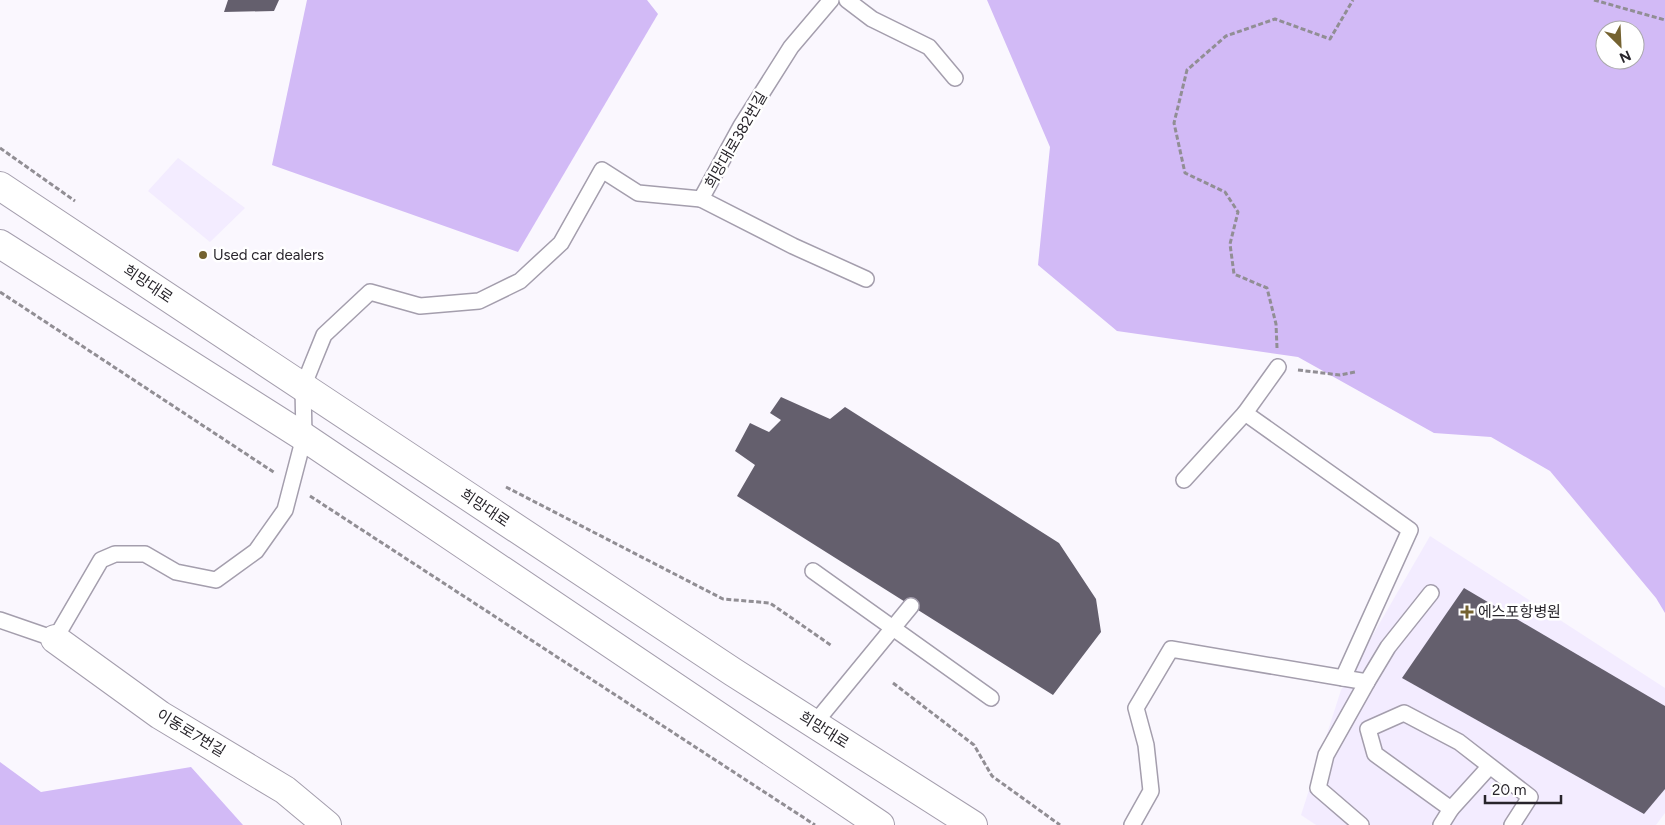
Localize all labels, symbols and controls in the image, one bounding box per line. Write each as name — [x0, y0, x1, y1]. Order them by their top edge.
north arrow — [1595, 20, 1645, 70]
text: N — [1617, 46, 1633, 66]
street label: 희망대로382번길 — [701, 88, 771, 192]
place label: Used car dealers — [213, 246, 324, 264]
marker: Used car dealers — [197, 249, 209, 261]
street label: 희망대로 — [120, 261, 176, 307]
street label: 희망대로 — [457, 485, 513, 531]
place label: 에스포항병원 — [1478, 603, 1561, 621]
marker: 에스포항병원 — [1460, 605, 1474, 619]
street label: 이동로7번길 — [153, 705, 229, 761]
street label: 희망대로 — [796, 708, 852, 752]
scale bar — [1485, 772, 1561, 804]
text: 20 m — [1492, 781, 1526, 799]

